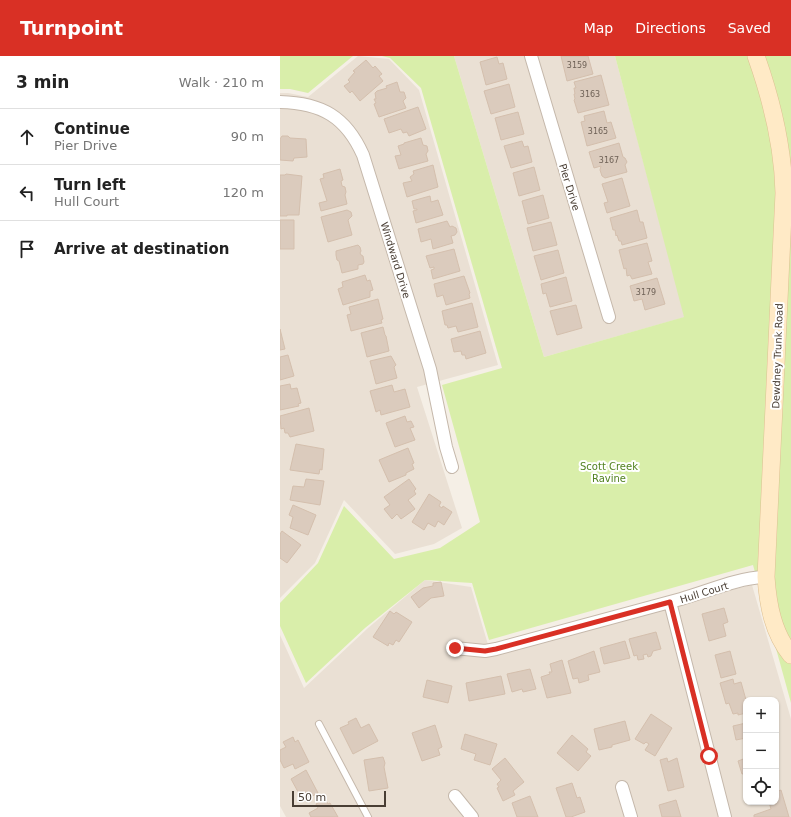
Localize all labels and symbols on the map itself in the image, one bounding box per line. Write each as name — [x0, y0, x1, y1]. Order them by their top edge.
house number: 3159 — [567, 61, 587, 70]
house number: 3163 — [580, 90, 600, 99]
house number: 3165 — [588, 127, 608, 136]
house number: 3167 — [599, 156, 619, 165]
street label: Pier Drive — [557, 162, 582, 212]
street label: Windward Drive — [379, 220, 412, 300]
house number: 3179 — [636, 288, 656, 297]
street label: Dewdney Trunk Road — [770, 303, 785, 409]
park label: Scott Creek Ravine — [580, 461, 638, 484]
street label: Hull Court — [679, 580, 730, 605]
route end — [446, 639, 464, 657]
route start — [700, 747, 718, 765]
scale bar — [292, 789, 386, 808]

